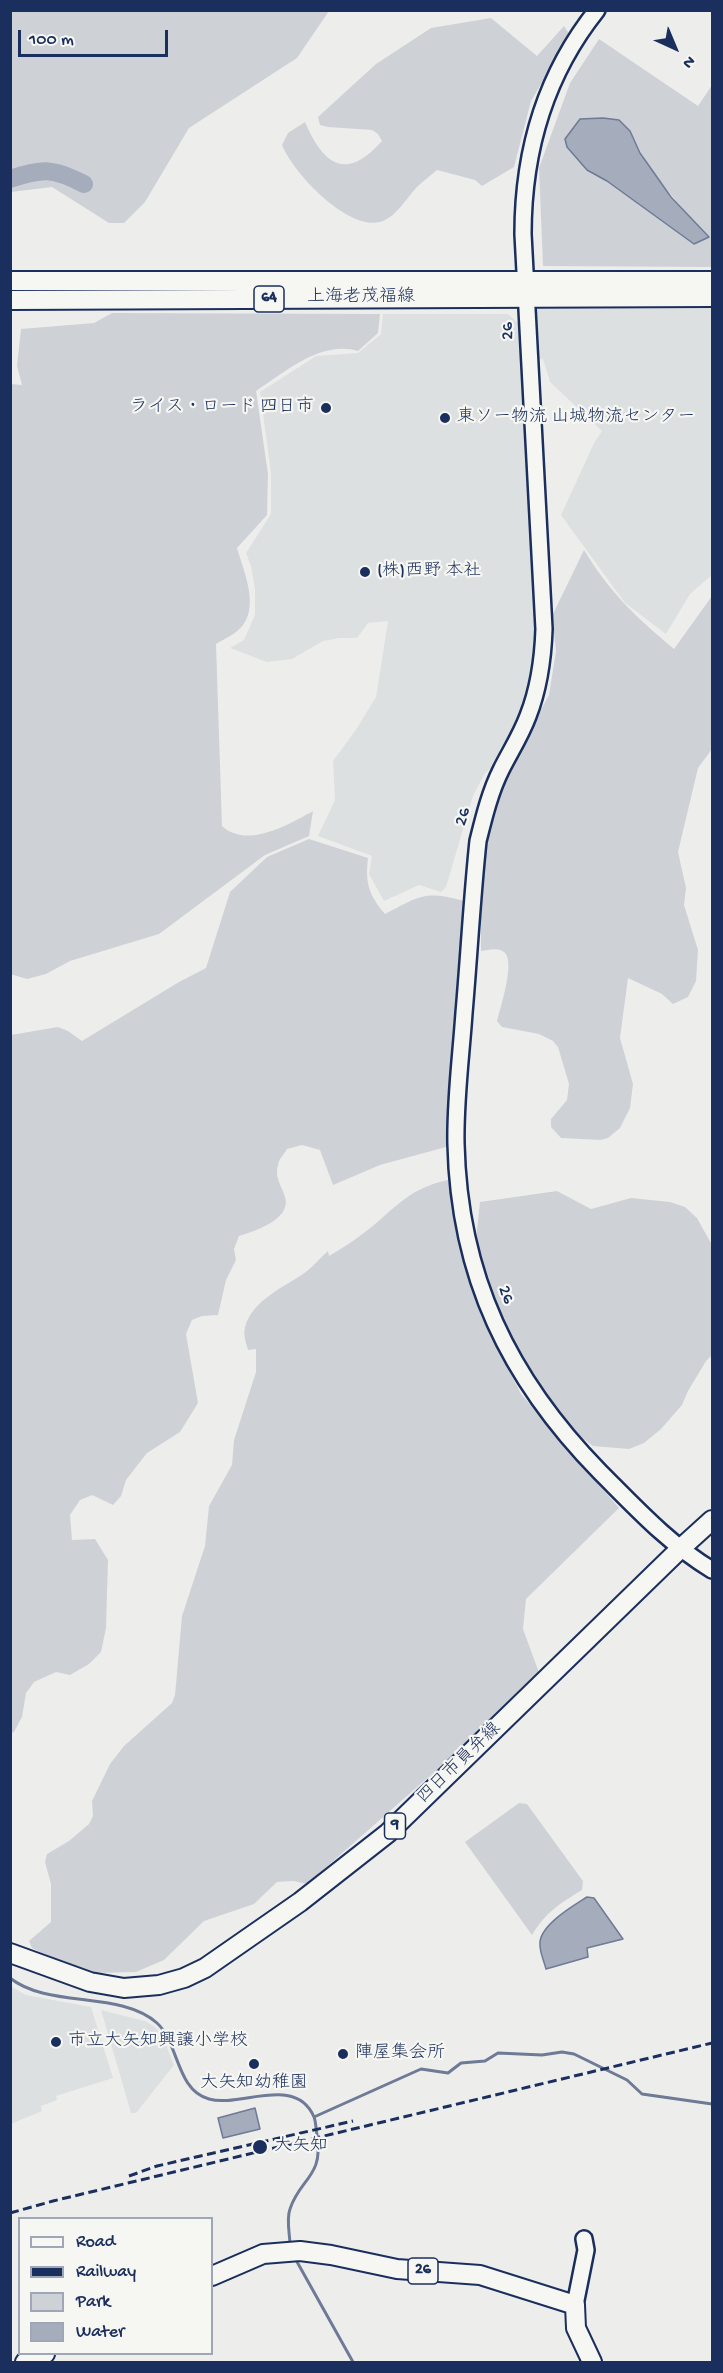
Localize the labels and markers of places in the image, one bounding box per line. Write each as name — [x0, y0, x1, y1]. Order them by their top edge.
place label: ライス・ロード 四日市 — [130, 397, 314, 419]
marker: ライス・ロード 四日市 — [319, 401, 333, 415]
place label: 東ソー物流 山城物流センター — [457, 407, 695, 429]
marker: 東ソー物流 山城物流センター — [438, 411, 452, 425]
place label: (株)西野 本社 — [377, 561, 481, 583]
marker: (株)西野 本社 — [358, 565, 372, 579]
place label: 市立大矢知興譲小学校 — [68, 2031, 248, 2053]
marker: 市立大矢知興譲小学校 — [49, 2035, 63, 2049]
place label: 陣屋集会所 — [355, 2043, 445, 2065]
marker: 陣屋集会所 — [336, 2047, 350, 2061]
marker: 大矢知幼稚園 — [247, 2057, 261, 2071]
place label: 大矢知幼稚園 — [200, 2073, 308, 2095]
place label: 大矢知 — [274, 2136, 328, 2158]
marker: 大矢知 — [251, 2138, 269, 2156]

